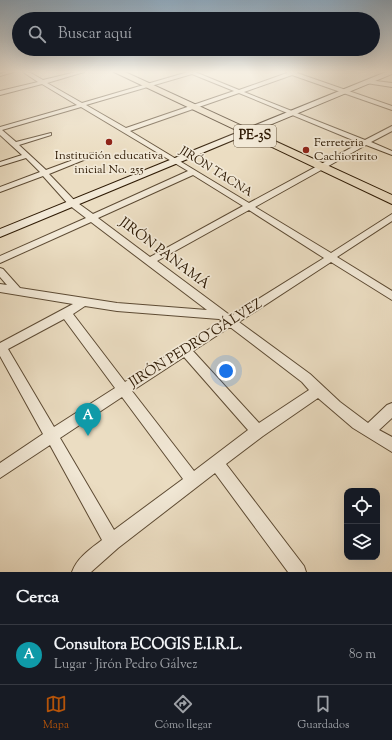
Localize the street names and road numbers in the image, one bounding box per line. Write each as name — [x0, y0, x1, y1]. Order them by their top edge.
road number: PE-3S — [234, 125, 276, 147]
street label: JIRÓN TACNA — [175, 142, 256, 202]
street label: JIRÓN PANAMÁ — [114, 213, 214, 295]
street label: JIRÓN PEDRO GÁLVEZ — [125, 295, 266, 394]

